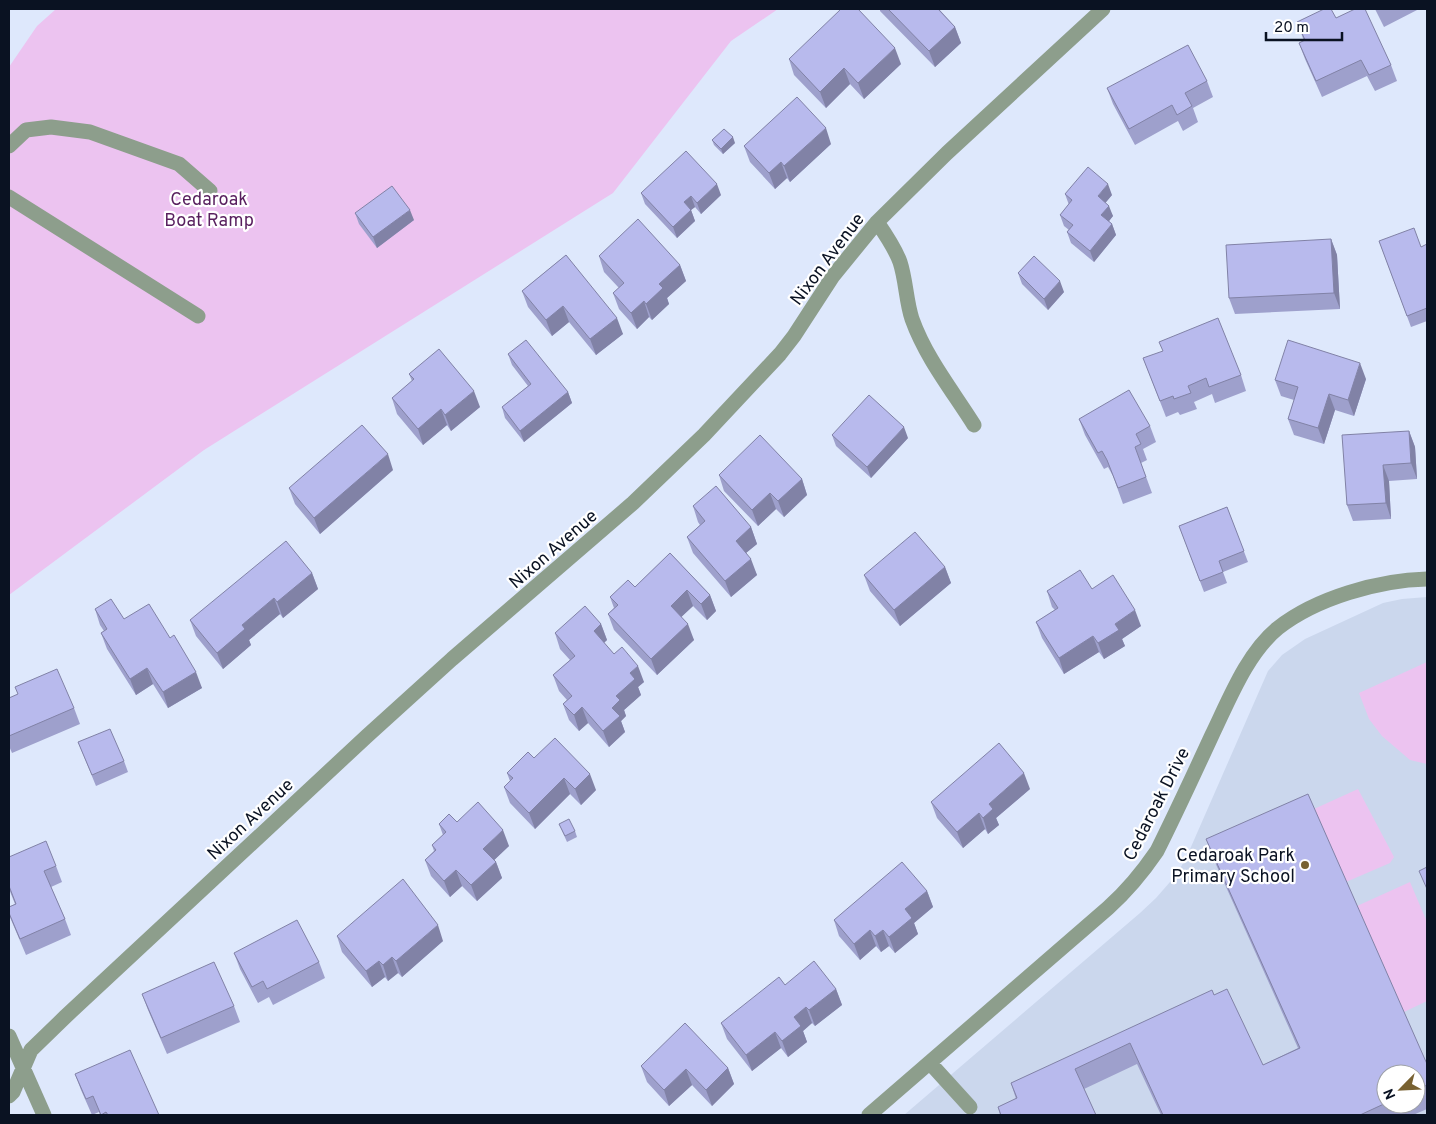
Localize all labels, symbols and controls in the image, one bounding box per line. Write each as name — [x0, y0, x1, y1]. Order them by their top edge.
scale bar — [1266, 10, 1342, 42]
text: 20 m — [1274, 19, 1309, 38]
park label: Cedaroak Boat Ramp — [164, 189, 254, 233]
street label: Nixon Avenue — [786, 209, 870, 311]
street label: Nixon Avenue — [505, 505, 603, 595]
street label: Cedaroak Drive — [1119, 744, 1196, 865]
street label: Nixon Avenue — [203, 774, 299, 866]
place label: Cedaroak Park Primary School — [1171, 845, 1295, 889]
marker: Cedaroak Park Primary School — [1299, 859, 1311, 871]
north arrow — [1376, 1064, 1426, 1114]
text: N — [1381, 1086, 1400, 1102]

